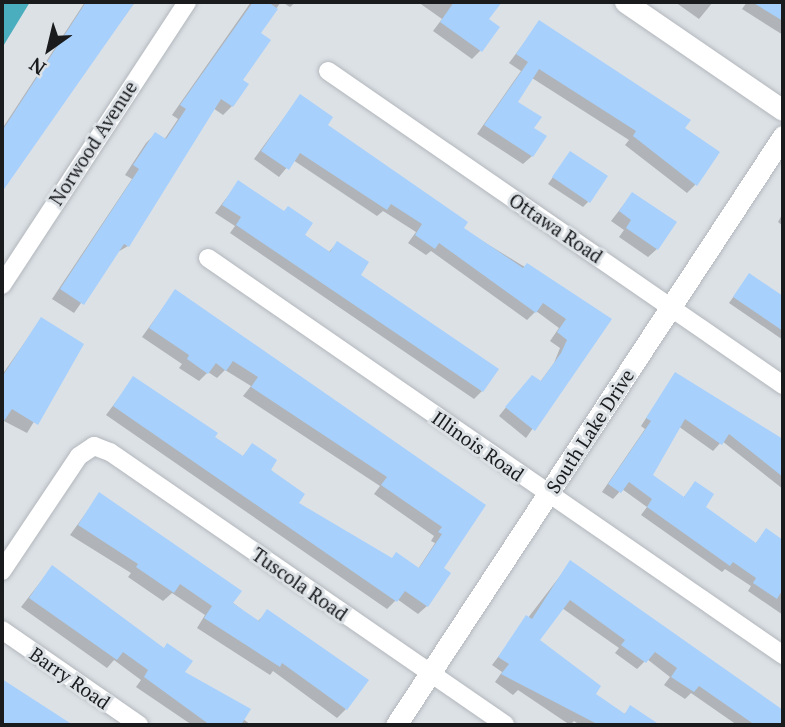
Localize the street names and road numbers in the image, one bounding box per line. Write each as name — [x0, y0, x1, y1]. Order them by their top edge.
street label: Norwood Avenue — [44, 76, 142, 210]
street label: Ottawa Road — [505, 188, 607, 268]
street label: South Lake Drive — [541, 365, 639, 497]
street label: Illinois Road — [428, 406, 528, 486]
street label: Tuscola Road — [248, 543, 352, 625]
street label: Barry Road — [25, 642, 115, 714]

